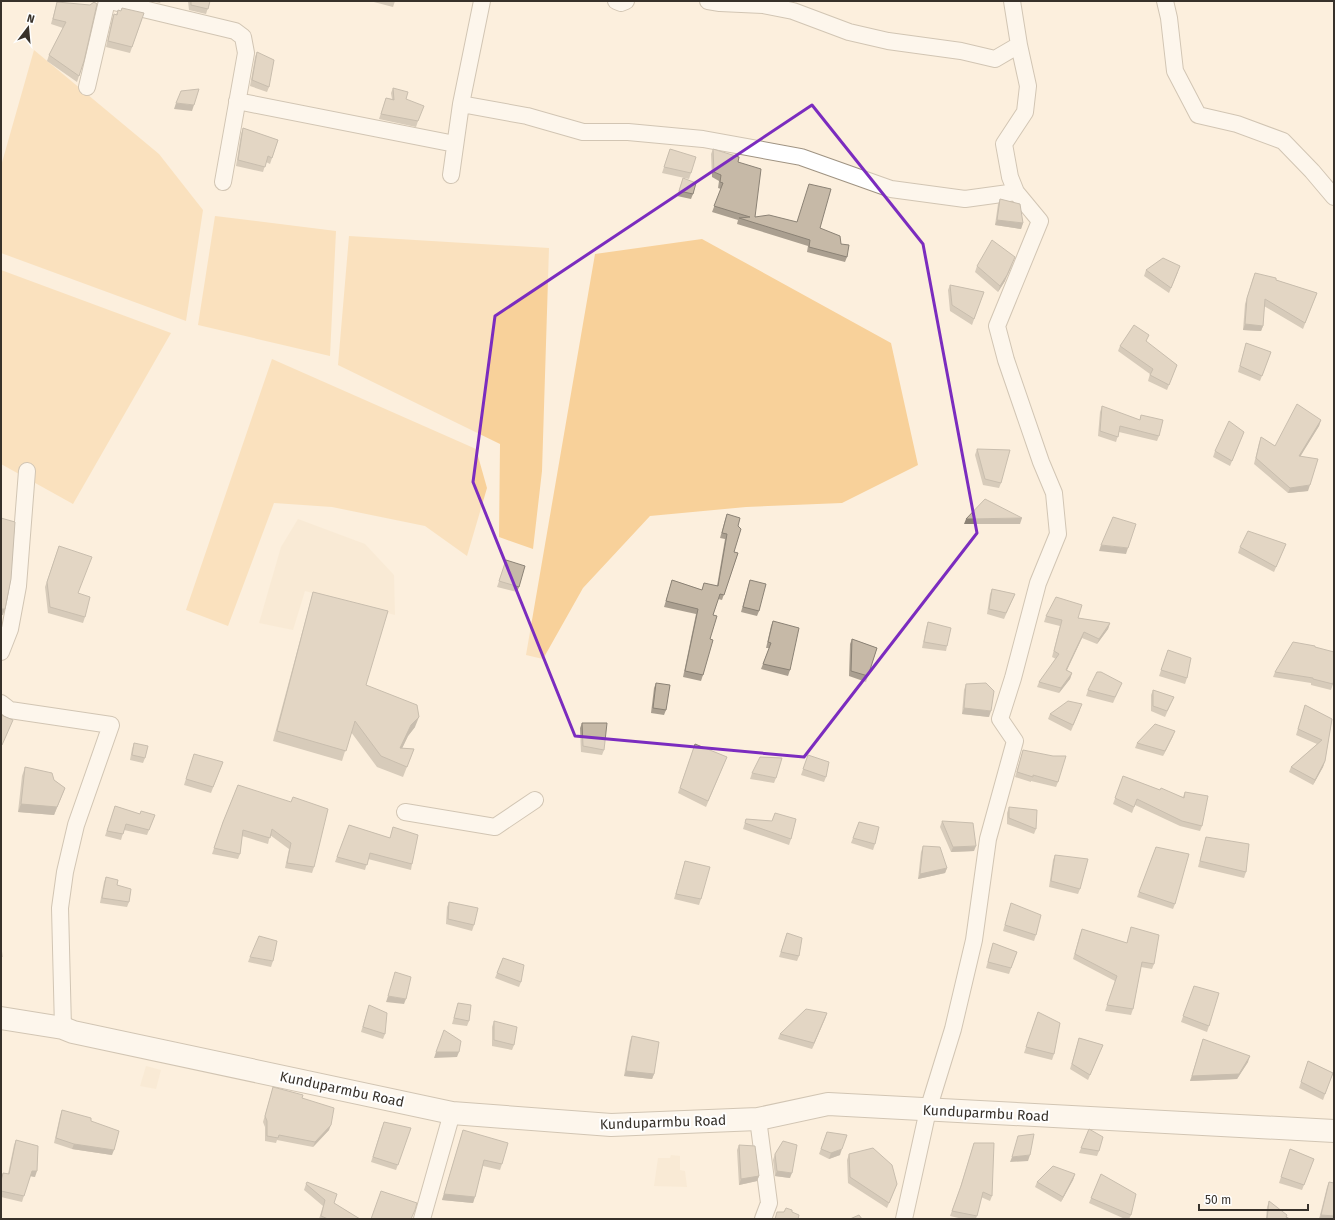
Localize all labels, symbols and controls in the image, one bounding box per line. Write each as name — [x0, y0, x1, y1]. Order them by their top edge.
north arrow — [8, 8, 48, 48]
text: N — [25, 12, 36, 26]
street label: Kunduparmbu Road — [278, 1068, 406, 1111]
street label: Kunduparmbu Road — [922, 1102, 1050, 1125]
street label: Kunduparmbu Road — [599, 1112, 727, 1133]
scale bar — [1199, 1186, 1308, 1212]
text: 50 m — [1205, 1193, 1231, 1207]

